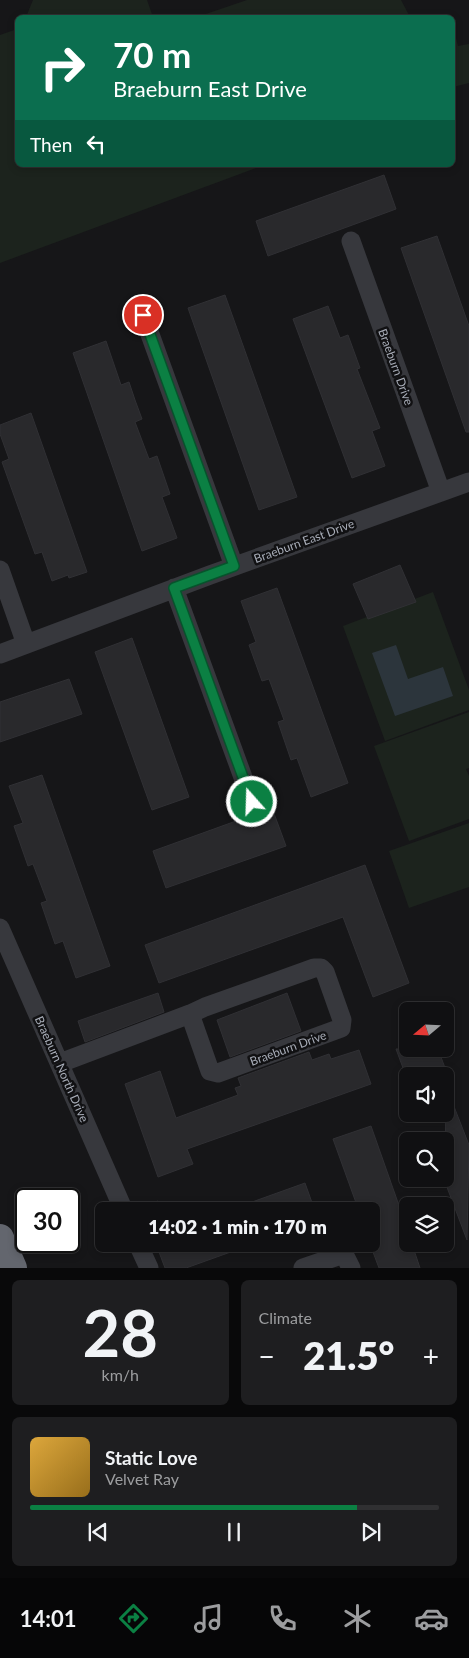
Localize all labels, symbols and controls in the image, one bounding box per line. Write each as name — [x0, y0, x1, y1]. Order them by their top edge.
text: 70 m — [113, 33, 191, 75]
icon: right — [30, 35, 95, 100]
text: Braeburn East Drive — [113, 75, 307, 102]
icon: left — [82, 130, 110, 158]
text: Then — [30, 133, 72, 156]
pin — [122, 294, 164, 336]
icon: arrive — [129, 301, 157, 329]
street label: Braeburn Drive — [375, 327, 417, 407]
street label: Braeburn East Drive — [252, 516, 356, 566]
position arrow — [225, 775, 277, 827]
north arrow — [399, 1002, 454, 1058]
map controls — [399, 1002, 454, 1252]
street label: Braeburn North Drive — [32, 1014, 92, 1124]
street label: Braeburn Drive — [248, 1027, 328, 1069]
button: sound — [399, 1067, 454, 1122]
button: search — [399, 1132, 454, 1187]
speed limit sign: 30 — [15, 1188, 80, 1253]
button: layers — [399, 1197, 454, 1252]
text: 14:02 · 1 min · 170 m — [148, 1215, 327, 1238]
text: 28 — [83, 1293, 158, 1371]
text: Climate — [259, 1308, 312, 1327]
text: 21.5° — [303, 1332, 394, 1378]
text: − — [259, 1339, 275, 1373]
text: + — [423, 1339, 439, 1373]
text: km/h — [102, 1365, 139, 1384]
text: Static Love — [105, 1446, 197, 1469]
text: Velvet Ray — [105, 1469, 179, 1488]
icon: previous — [84, 1518, 112, 1546]
icon: pause — [220, 1518, 248, 1546]
icon: next — [357, 1518, 385, 1546]
icon: directions — [116, 1601, 151, 1636]
icon: music — [191, 1601, 226, 1636]
icon: phone — [265, 1601, 300, 1636]
icon: climate — [340, 1601, 375, 1636]
icon: car — [414, 1601, 449, 1636]
text: 14:01 — [20, 1605, 76, 1632]

